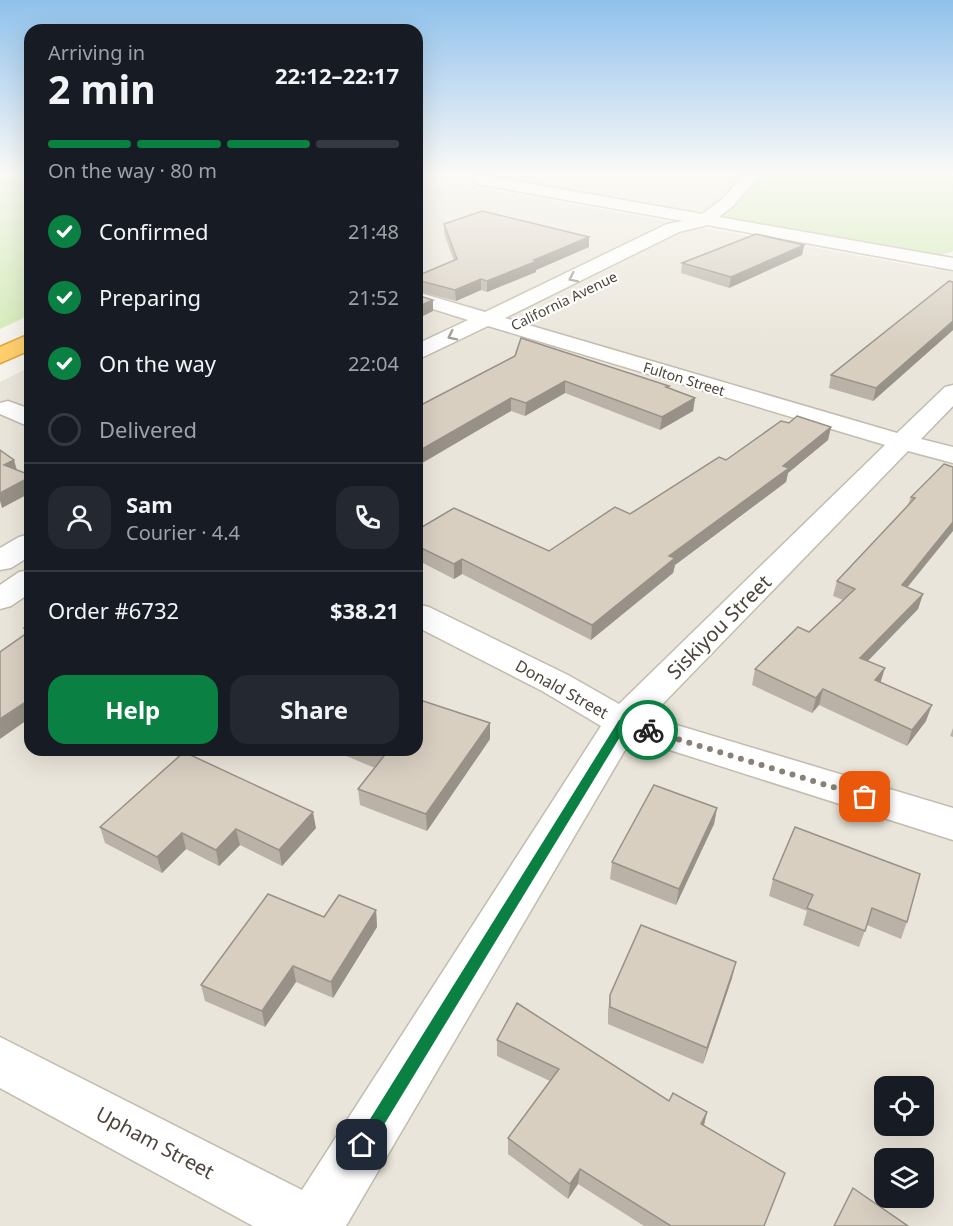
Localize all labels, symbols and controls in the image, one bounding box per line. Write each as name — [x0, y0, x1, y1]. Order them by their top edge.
text: Arriving in — [48, 39, 145, 66]
text: 22:12–22:17 — [275, 60, 399, 90]
text: 2 min — [48, 62, 155, 115]
text: On the way · 80 m — [48, 157, 217, 184]
icon: check — [48, 215, 81, 248]
text: Confirmed — [99, 216, 209, 246]
text: 21:48 — [348, 218, 399, 245]
street label: California Avenue — [508, 267, 620, 334]
one-way arrow — [568, 270, 579, 282]
icon: check — [48, 281, 81, 314]
text: Preparing — [99, 282, 201, 312]
text: 21:52 — [348, 284, 399, 311]
one-way arrow — [447, 328, 458, 340]
icon: check — [48, 347, 81, 380]
text: On the way — [99, 348, 216, 378]
text: 22:04 — [348, 350, 399, 377]
street label: Fulton Street — [641, 357, 727, 400]
text: Delivered — [99, 414, 197, 444]
button: person — [48, 486, 111, 549]
button: phone — [336, 486, 399, 549]
text: Sam — [126, 489, 173, 519]
text: Courier · 4.4 — [126, 519, 240, 546]
street label: Siskiyou Street — [661, 569, 777, 685]
text: Order #6732 — [48, 595, 179, 625]
text: $38.21 — [330, 595, 399, 625]
street label: Donald Street — [512, 654, 613, 724]
button: Help — [48, 675, 218, 744]
button: Share — [230, 675, 399, 744]
courier — [618, 700, 678, 760]
icon: bike — [632, 714, 665, 747]
pin — [839, 771, 890, 822]
icon: bag — [848, 780, 881, 813]
map controls — [874, 1076, 934, 1208]
button: locate — [874, 1076, 934, 1136]
street label: Upham Street — [91, 1100, 219, 1185]
pin — [336, 1119, 387, 1170]
icon: home — [345, 1128, 378, 1161]
button: layers — [874, 1148, 934, 1208]

